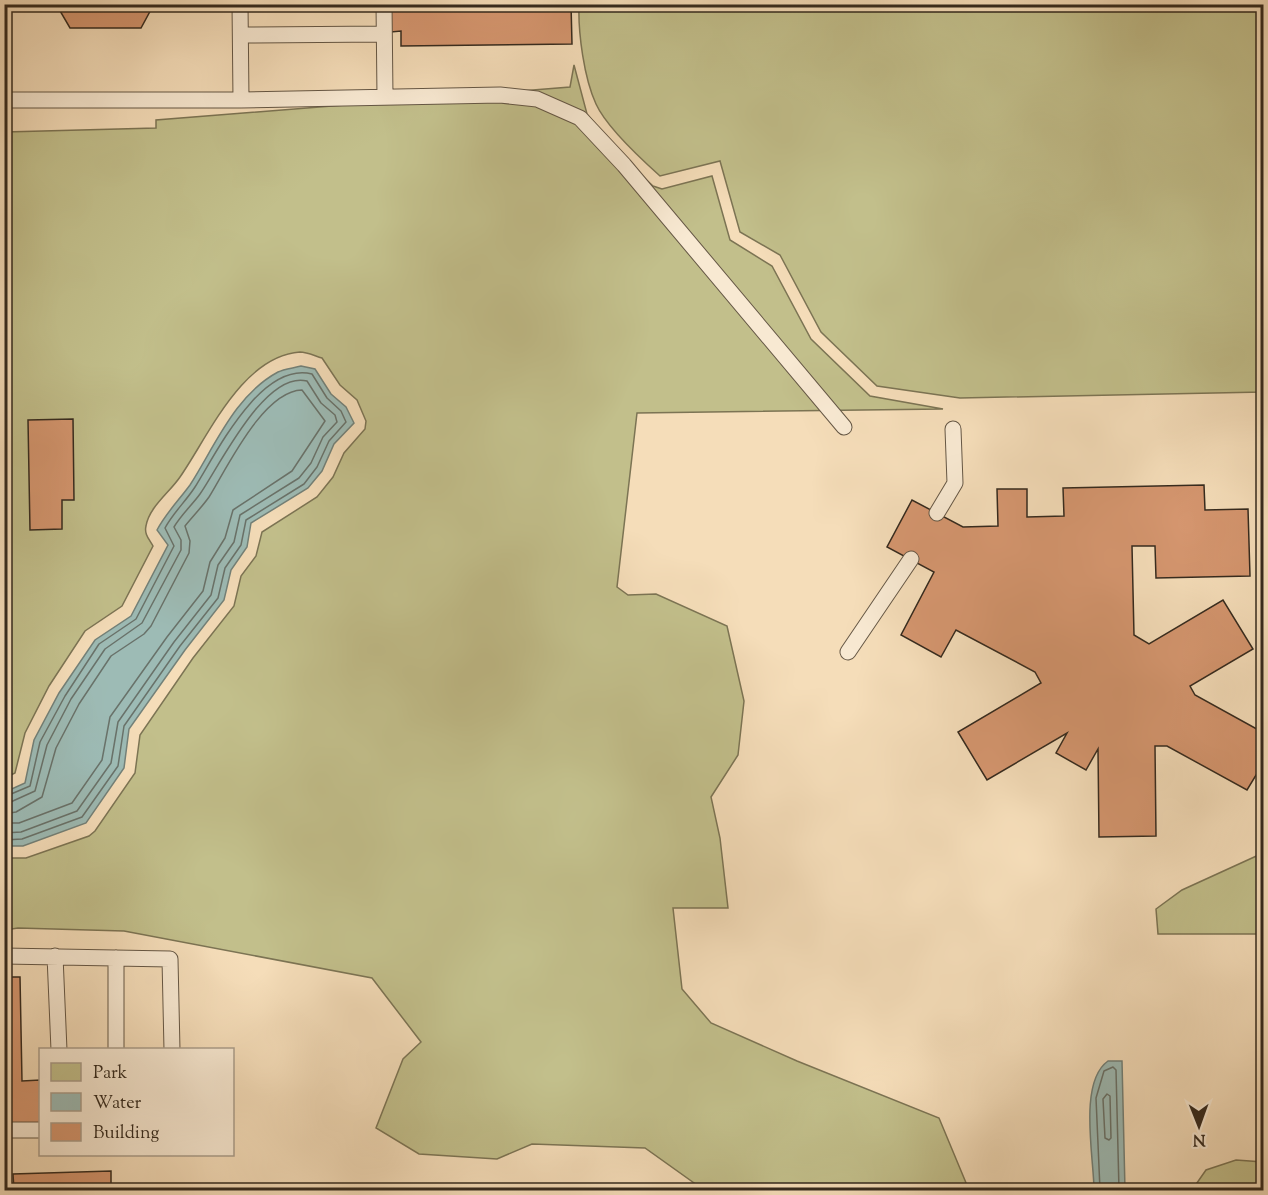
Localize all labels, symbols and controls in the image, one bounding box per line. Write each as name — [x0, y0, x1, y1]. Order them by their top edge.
legend — [39, 1048, 234, 1156]
text: Park — [93, 1061, 128, 1087]
text: Water — [93, 1091, 142, 1117]
north arrow — [1169, 1096, 1229, 1156]
text: Building — [93, 1121, 159, 1147]
text: N — [1192, 1127, 1206, 1150]

